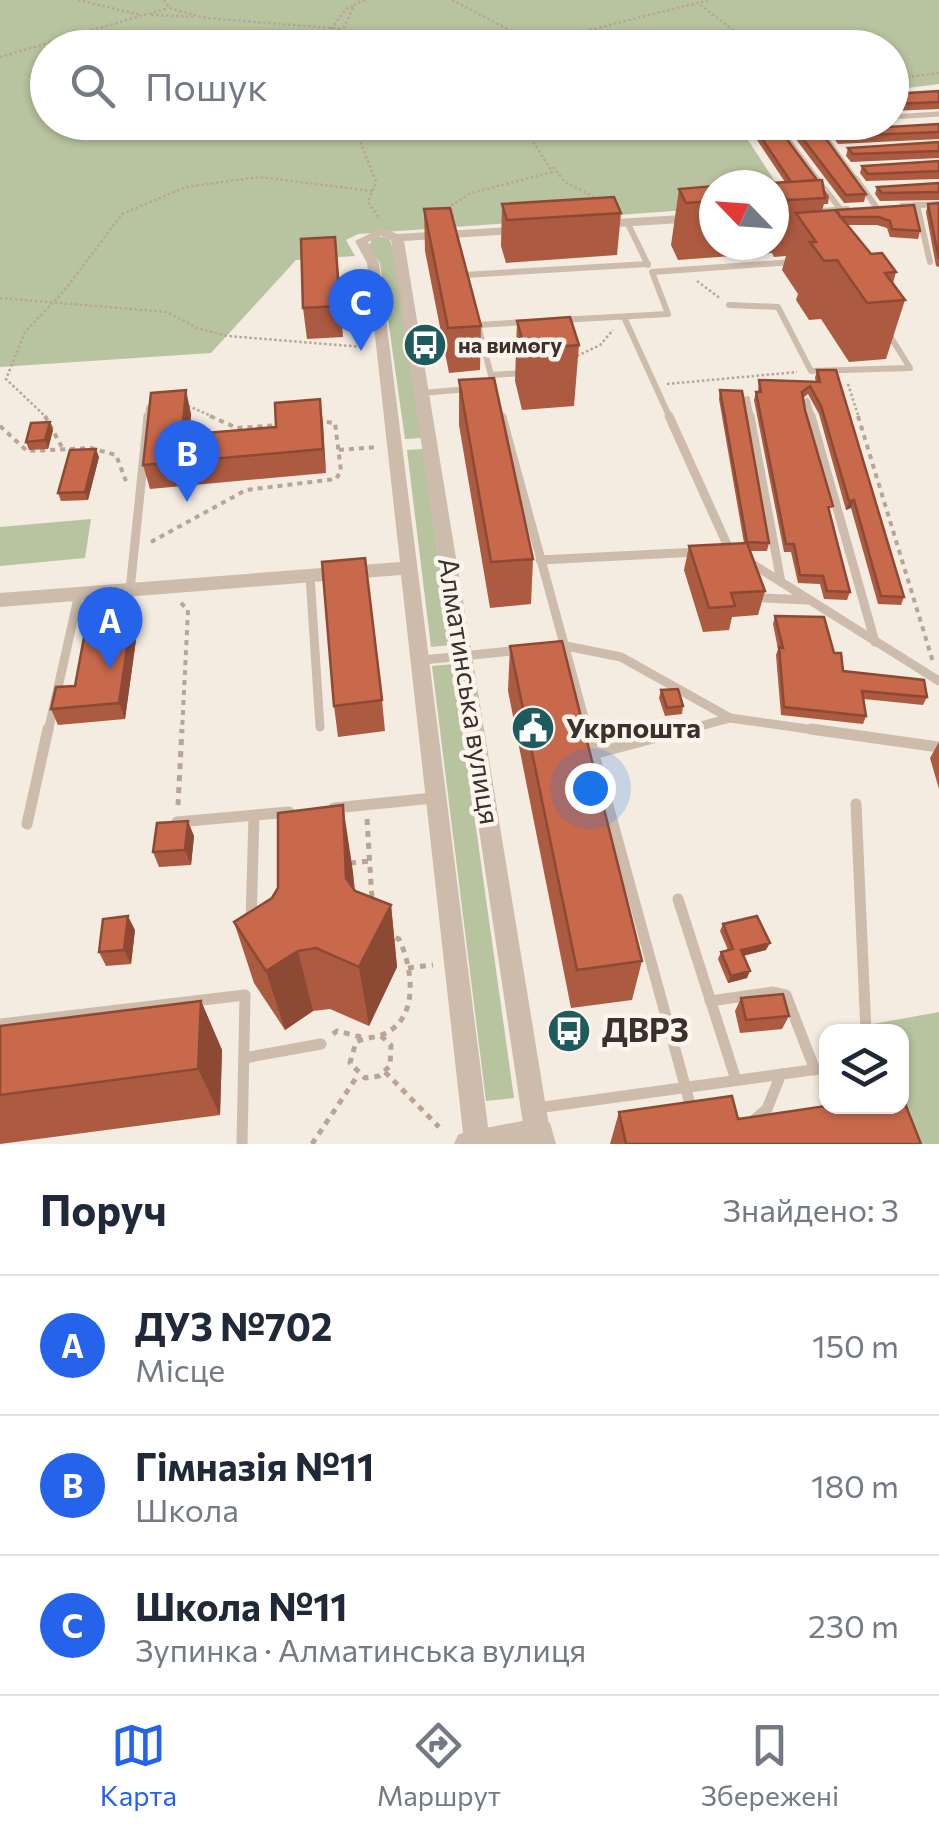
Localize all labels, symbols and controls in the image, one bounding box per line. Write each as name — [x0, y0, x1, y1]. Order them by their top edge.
search box — [30, 30, 909, 140]
icon: search — [65, 58, 120, 113]
text: Пошук — [145, 62, 268, 109]
north arrow — [699, 170, 789, 260]
pin: C — [328, 268, 394, 351]
bus stop icon: на вимогу — [402, 322, 448, 368]
place label: на вимогу — [458, 331, 562, 358]
pin: B — [154, 420, 220, 502]
street label: Алматинська вулиця — [432, 555, 508, 827]
pin: A — [78, 586, 142, 669]
public building icon: Укрпошта — [510, 705, 556, 751]
place label: Укрпошта — [566, 710, 701, 744]
your location — [565, 763, 616, 814]
bus stop icon: ДВРЗ — [546, 1008, 592, 1054]
place label: ДВРЗ — [602, 1009, 689, 1049]
map controls — [819, 1024, 909, 1114]
button: layers — [819, 1024, 909, 1114]
text: Поруч — [40, 1183, 167, 1235]
text: Знайдено: 3 — [723, 1189, 899, 1229]
text: ДУЗ №702 — [135, 1302, 332, 1349]
text: A — [61, 1325, 84, 1365]
text: 150 m — [812, 1325, 899, 1365]
text: Місце — [135, 1349, 225, 1389]
text: Гімназія №11 — [135, 1442, 374, 1489]
text: B — [62, 1465, 83, 1505]
text: 180 m — [811, 1465, 899, 1505]
text: Школа — [135, 1489, 239, 1529]
text: Школа №11 — [135, 1582, 348, 1629]
text: C — [62, 1605, 83, 1645]
text: 230 m — [808, 1605, 899, 1645]
text: Зупинка · Алматинська вулиця — [135, 1629, 586, 1669]
tab: Карта — [100, 1718, 177, 1812]
tab: Маршрут — [377, 1718, 501, 1812]
tab: Збережені — [701, 1718, 839, 1812]

